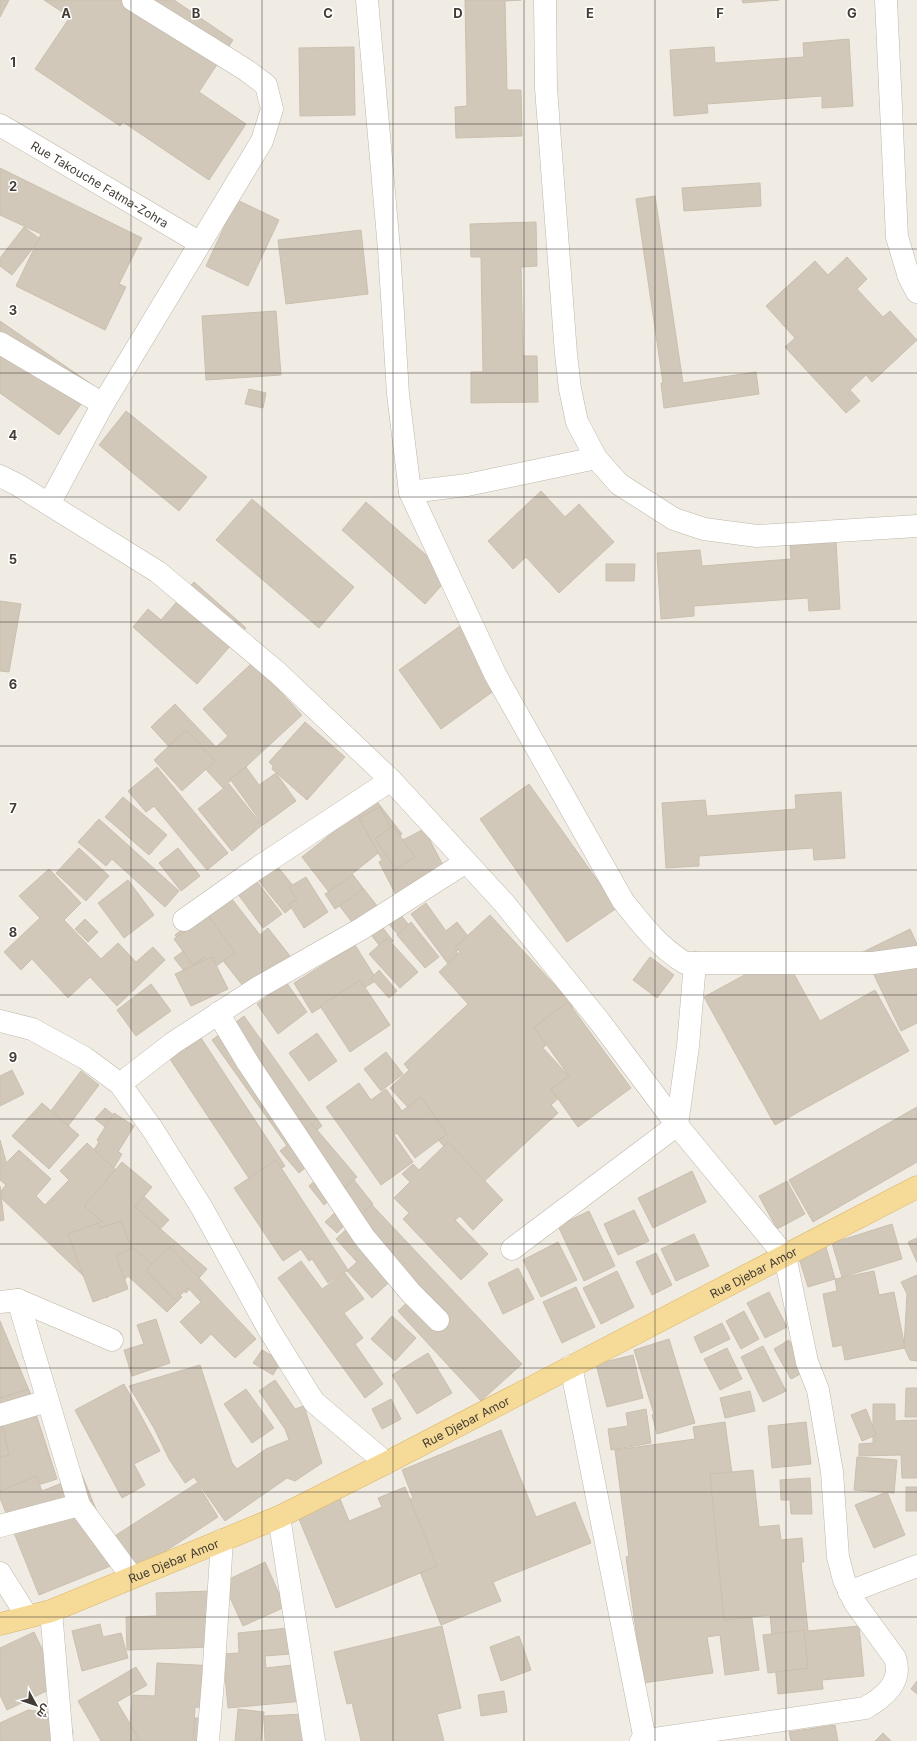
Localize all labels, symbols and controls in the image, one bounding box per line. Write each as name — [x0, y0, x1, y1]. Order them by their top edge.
text: A — [61, 5, 71, 21]
text: B — [192, 5, 201, 21]
text: C — [323, 5, 333, 21]
text: D — [453, 5, 463, 21]
text: E — [586, 5, 594, 21]
text: F — [716, 5, 724, 21]
text: G — [847, 5, 857, 21]
text: 1 — [10, 54, 16, 70]
street label: Rue Takouche Fatma-Zohra — [28, 138, 171, 230]
text: 2 — [9, 178, 17, 194]
text: 3 — [9, 302, 17, 318]
text: 4 — [9, 427, 18, 443]
text: 5 — [9, 551, 17, 567]
text: 6 — [9, 676, 17, 692]
text: 7 — [9, 800, 17, 816]
text: 8 — [9, 924, 17, 940]
text: 9 — [9, 1049, 17, 1065]
street label: Rue Djebar Amor — [707, 1243, 800, 1301]
street label: Rue Djebar Amor — [420, 1392, 512, 1450]
street label: Rue Djebar Amor — [126, 1535, 221, 1586]
north arrow — [16, 1685, 56, 1725]
text: ش — [34, 1702, 54, 1721]

